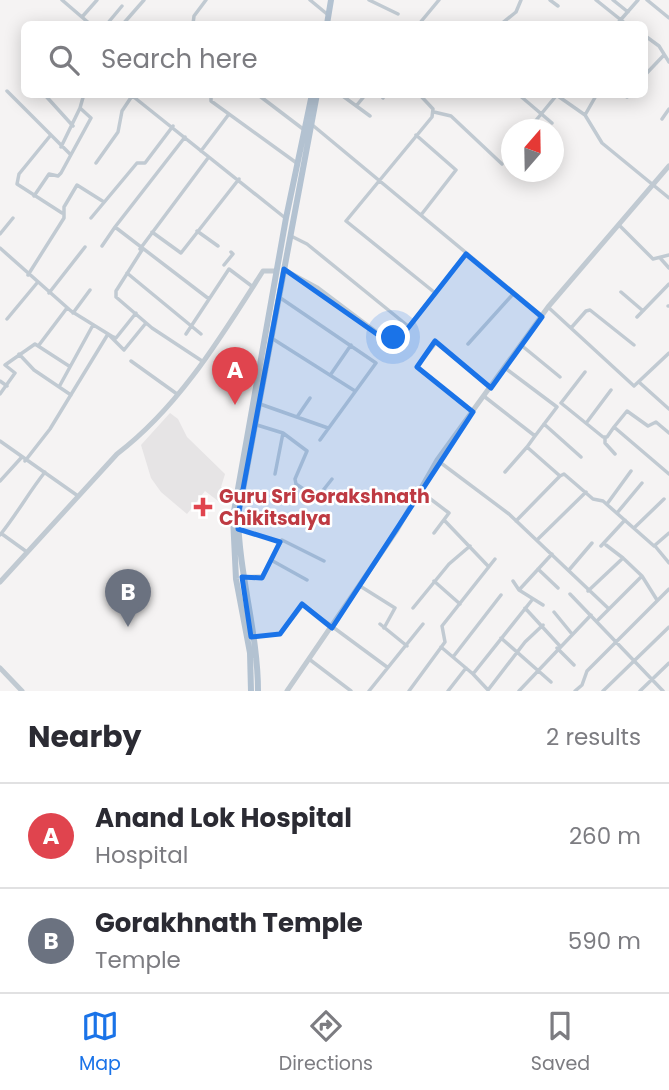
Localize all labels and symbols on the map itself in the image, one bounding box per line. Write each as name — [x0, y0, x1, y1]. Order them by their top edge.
north arrow — [501, 119, 564, 182]
your location — [376, 320, 410, 354]
pin: A — [212, 347, 258, 405]
place label: Guru Sri Gorakshnath Chikitsalya — [219, 483, 430, 532]
marker: Guru Sri Gorakshnath Chikitsalya — [193, 497, 213, 517]
pin: B — [105, 569, 151, 627]

